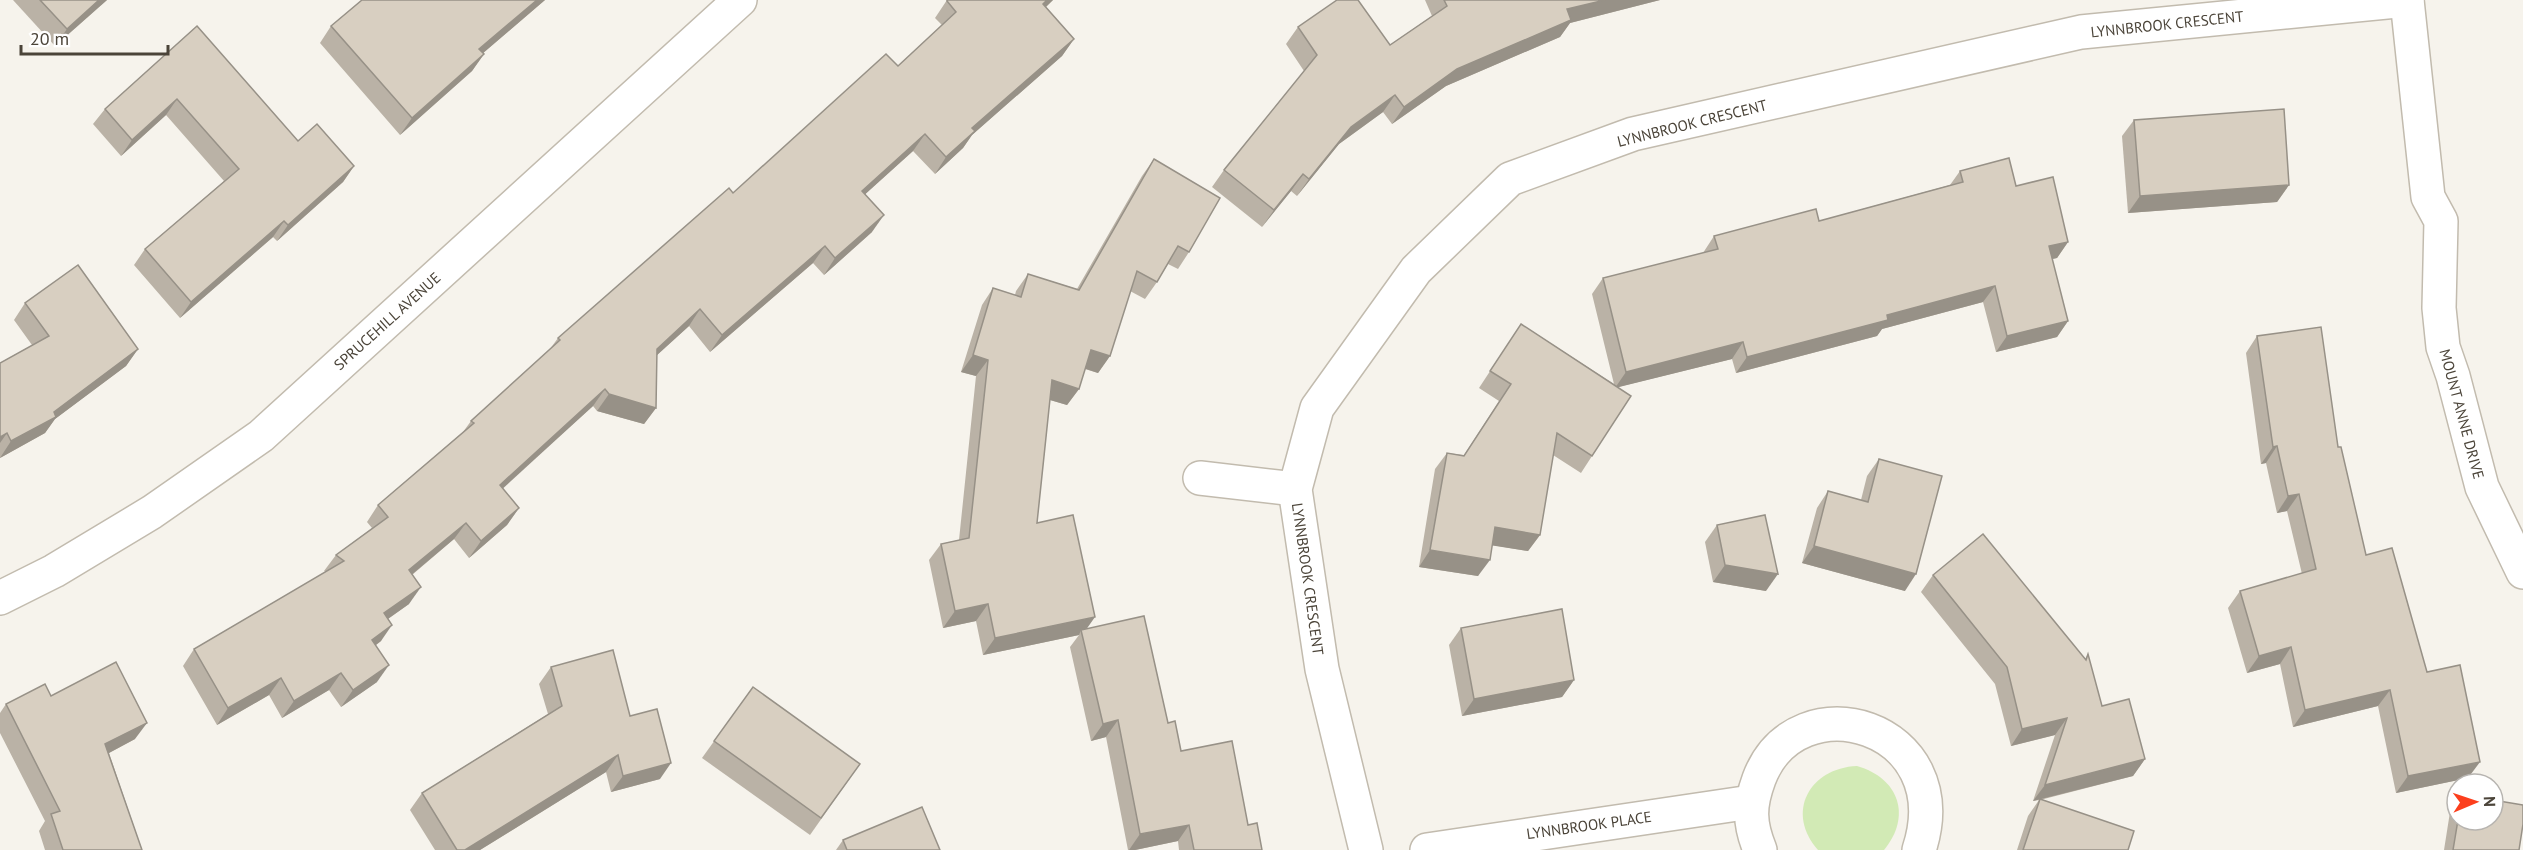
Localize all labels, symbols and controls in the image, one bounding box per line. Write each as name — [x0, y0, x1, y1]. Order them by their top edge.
street label: LYNNBROOK CRESCENT — [2090, 6, 2245, 41]
scale bar — [21, 18, 168, 56]
text: 20 m — [30, 27, 69, 50]
street label: LYNNBROOK CRESCENT — [1615, 95, 1769, 151]
street label: SPRUCEHILL AVENUE — [330, 268, 444, 374]
street label: MOUNT ANNE DRIVE — [2435, 347, 2489, 481]
street label: LYNNBROOK CRESCENT — [1288, 502, 1328, 657]
north arrow — [2445, 772, 2505, 832]
text: N — [2480, 796, 2500, 807]
street label: LYNNBROOK PLACE — [1525, 807, 1653, 843]

